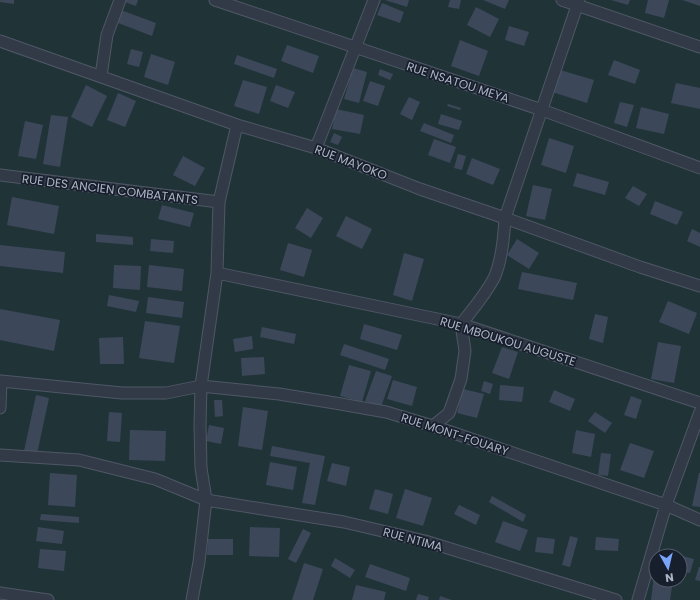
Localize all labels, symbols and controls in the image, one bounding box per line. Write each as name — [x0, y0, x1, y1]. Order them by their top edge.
street label: RUE NSATOU MEYA — [404, 57, 512, 107]
street label: RUE MAYOKO — [312, 140, 390, 184]
street label: RUE DES ANCIEN COMBATANTS — [21, 170, 199, 208]
street label: RUE MBOUKOU AUGUSTE — [438, 312, 578, 370]
street label: RUE MONT-FOUARY — [399, 409, 511, 459]
street label: RUE NTIMA — [381, 523, 445, 555]
north arrow — [648, 548, 688, 588]
text: N — [664, 569, 675, 586]

